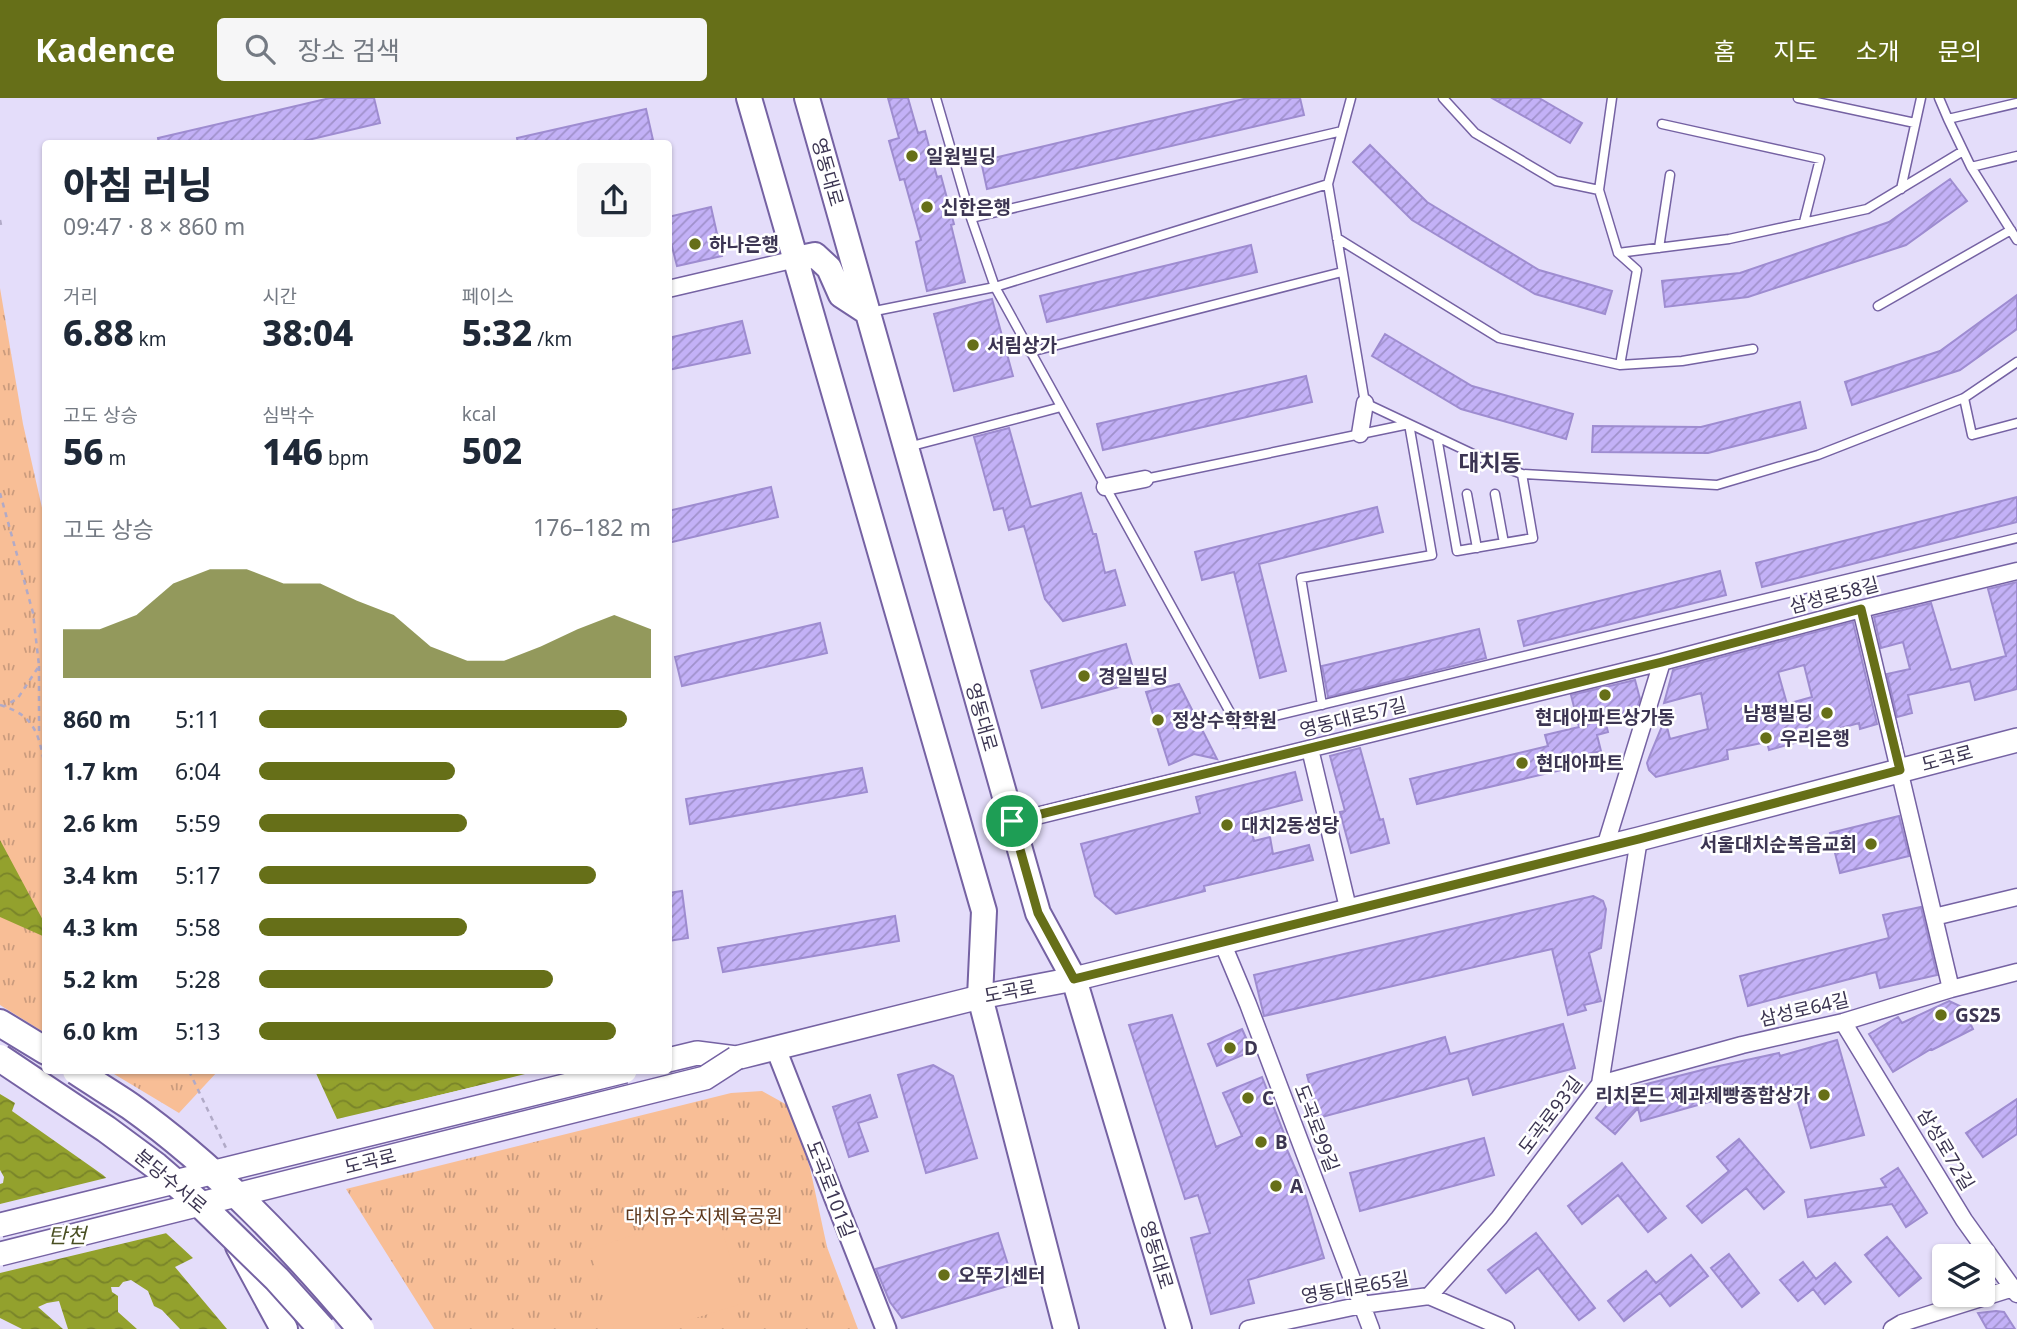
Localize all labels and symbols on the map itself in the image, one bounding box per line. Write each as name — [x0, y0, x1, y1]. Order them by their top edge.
street label: 영동대로 — [806, 135, 850, 209]
place label: 일원빌딩 — [926, 143, 996, 169]
marker: 일원빌딩 — [904, 148, 920, 164]
place label: 신한은행 — [941, 194, 1011, 220]
marker: 신한은행 — [919, 199, 935, 215]
place label: 하나은행 — [709, 231, 779, 257]
marker: 하나은행 — [687, 236, 703, 252]
place label: 서림상가 — [987, 332, 1057, 358]
marker: 서림상가 — [965, 337, 981, 353]
district label: 대치동 — [1458, 446, 1522, 478]
street label: 삼성로58길 — [1786, 571, 1882, 619]
place label: 경일빌딩 — [1098, 663, 1168, 689]
marker: 경일빌딩 — [1076, 668, 1092, 684]
street label: 영동대로 — [960, 680, 1004, 754]
marker: 현대아파트상가동 — [1597, 687, 1613, 703]
street label: 영동대로57길 — [1297, 691, 1409, 743]
place label: 남평빌딩 — [1743, 700, 1813, 726]
place label: 현대아파트상가동 — [1535, 704, 1675, 730]
marker: 남평빌딩 — [1819, 705, 1835, 721]
place label: 정상수학학원 — [1172, 707, 1277, 733]
marker: 정상수학학원 — [1150, 712, 1166, 728]
place label: 우리은행 — [1780, 725, 1850, 751]
marker: 우리은행 — [1758, 730, 1774, 746]
street label: 도곡로 — [1918, 739, 1976, 777]
place label: 현대아파트 — [1536, 750, 1623, 776]
marker: 현대아파트 — [1514, 755, 1530, 771]
pin — [982, 791, 1042, 851]
place label: 대치2동성당 — [1241, 812, 1340, 838]
marker: 대치2동성당 — [1219, 817, 1235, 833]
place label: 서울대치순복음교회 — [1700, 831, 1857, 857]
marker: 서울대치순복음교회 — [1863, 836, 1879, 852]
street label: 도곡로 — [982, 973, 1038, 1009]
street label: 삼성로64길 — [1756, 986, 1852, 1032]
place label: GS25 — [1955, 1002, 2001, 1028]
marker: GS25 — [1933, 1007, 1949, 1023]
place label: D — [1244, 1035, 1258, 1061]
marker: D — [1222, 1040, 1238, 1056]
street label: 도곡로93길 — [1512, 1071, 1588, 1159]
street label: 도곡로99길 — [1288, 1081, 1346, 1175]
place label: 리치몬드 제과제빵종합상가 — [1595, 1082, 1811, 1108]
place label: C — [1262, 1085, 1274, 1111]
marker: 리치몬드 제과제빵종합상가 — [1816, 1087, 1832, 1103]
marker: C — [1240, 1090, 1256, 1106]
street label: 삼성로72길 — [1911, 1103, 1981, 1195]
place label: B — [1275, 1129, 1288, 1155]
marker: B — [1253, 1134, 1269, 1150]
street label: 도곡로101길 — [800, 1136, 862, 1242]
street label: 도곡로 — [341, 1142, 399, 1180]
street label: 분당수서로 — [129, 1143, 213, 1219]
place label: A — [1290, 1173, 1304, 1199]
marker: A — [1268, 1178, 1284, 1194]
park label: 대치유수지체육공원 — [625, 1203, 783, 1229]
street label: 영동대로 — [1134, 1218, 1180, 1292]
water label: 탄천 — [48, 1221, 89, 1249]
place label: 오뚜기센터 — [958, 1262, 1045, 1288]
street label: 영동대로65길 — [1299, 1265, 1411, 1309]
marker: 오뚜기센터 — [936, 1267, 952, 1283]

